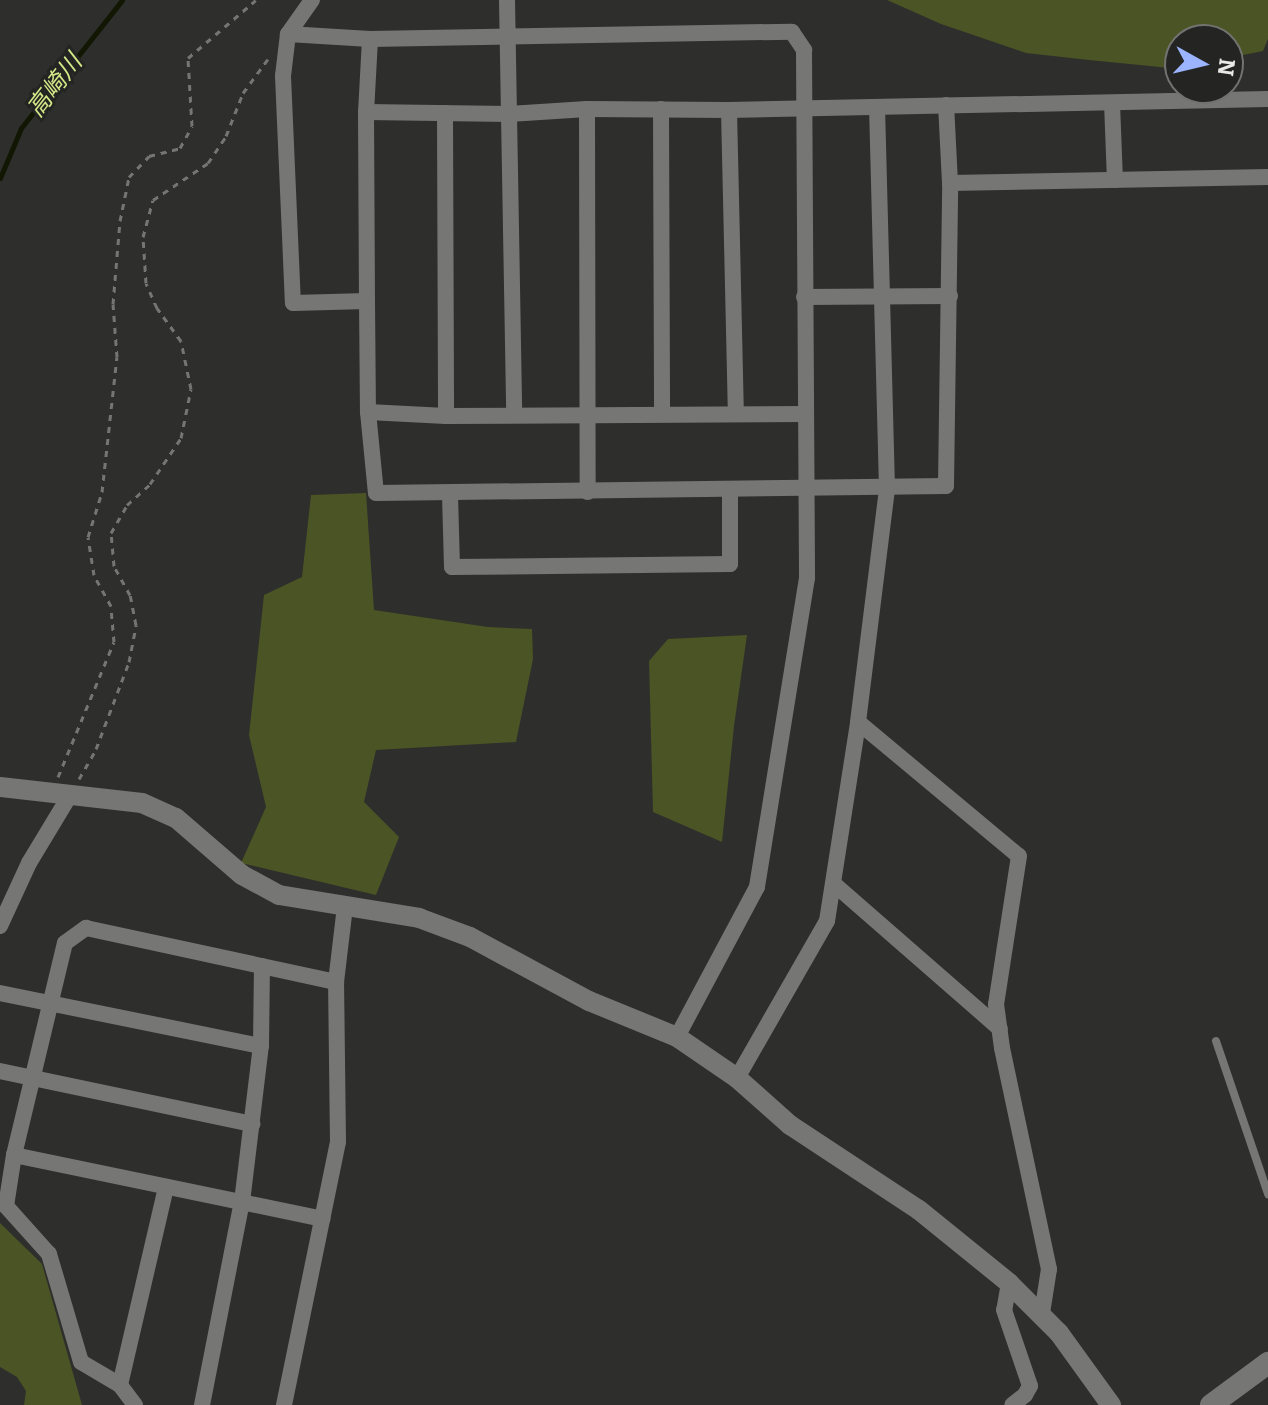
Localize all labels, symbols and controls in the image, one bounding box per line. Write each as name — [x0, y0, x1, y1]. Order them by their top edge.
north arrow — [1164, 24, 1244, 104]
water label: 高崎川 — [21, 49, 89, 123]
text: N — [1212, 57, 1241, 77]

